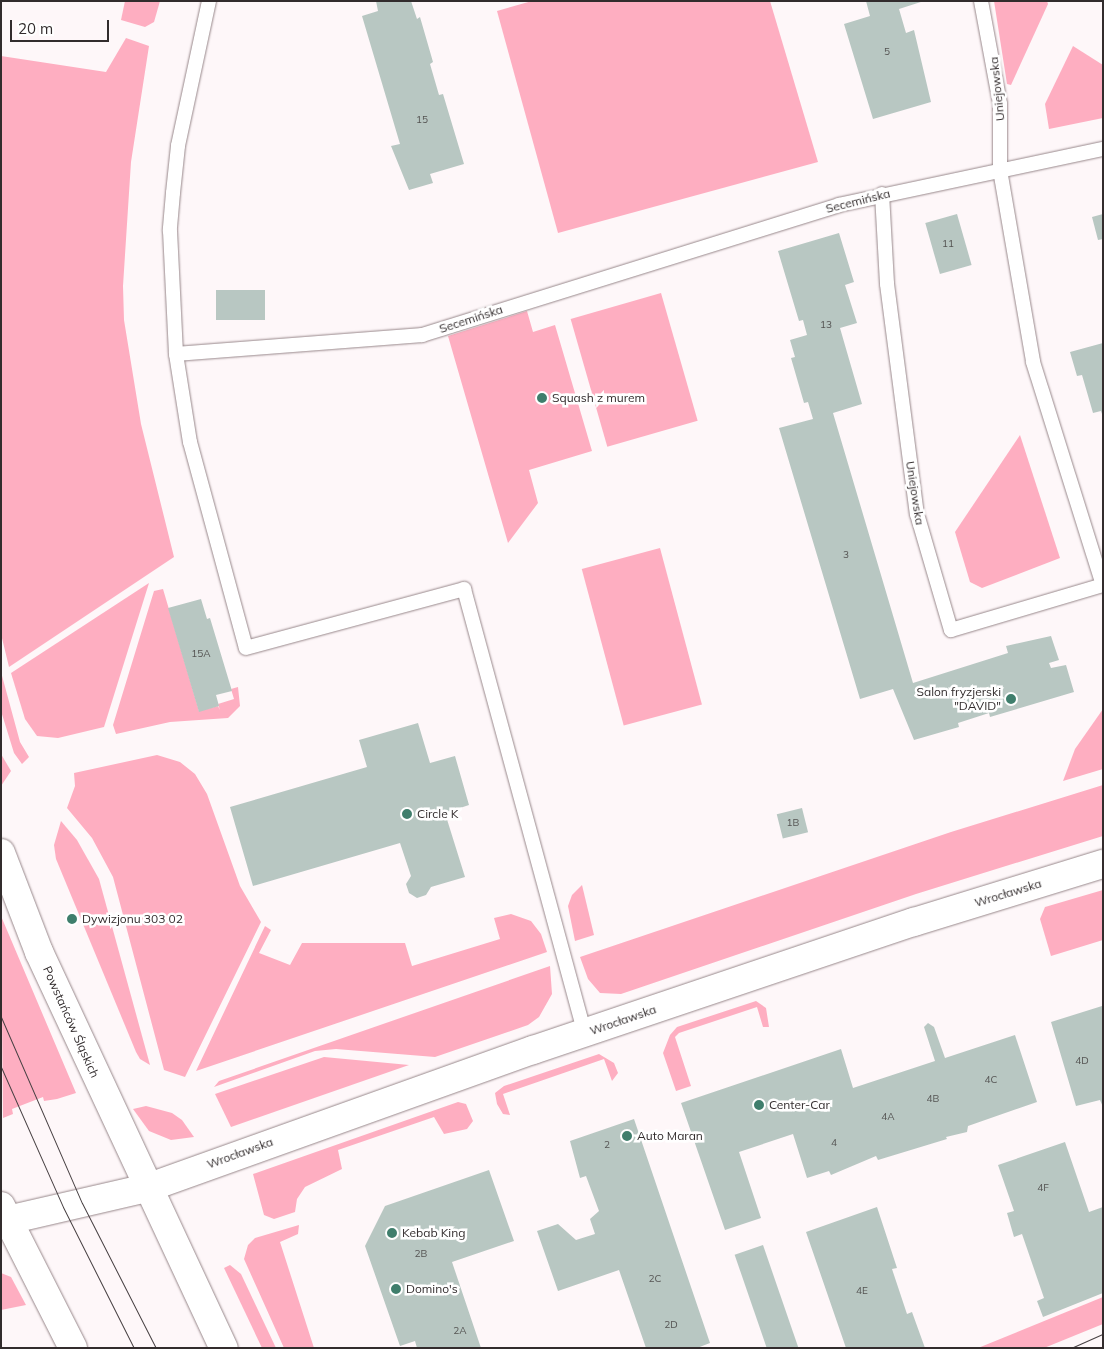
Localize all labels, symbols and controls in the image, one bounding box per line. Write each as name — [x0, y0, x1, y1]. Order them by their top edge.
scale bar — [12, 10, 111, 42]
text: 20 m — [18, 19, 53, 38]
house number: 5 — [884, 46, 890, 58]
street label: Uniejowska — [986, 56, 1008, 122]
house number: 15 — [416, 114, 428, 126]
street label: Secemińska — [824, 186, 892, 216]
house number: 11 — [942, 238, 954, 250]
street label: Secemińska — [437, 302, 505, 336]
house number: 13 — [820, 319, 832, 331]
place label: Squash z murem — [552, 391, 645, 405]
marker: Squash z murem — [536, 392, 548, 404]
street label: Uniejowska — [903, 460, 927, 526]
house number: 3 — [843, 549, 849, 561]
house number: 15A — [191, 648, 211, 660]
place label: Salon fryzjerski "DAVID" — [916, 685, 1001, 713]
marker: Salon fryzjerski "DAVID" — [1005, 693, 1017, 705]
place label: Circle K — [417, 807, 458, 821]
marker: Circle K — [401, 808, 413, 820]
house number: 1B — [787, 817, 799, 829]
street label: Wrocławska — [973, 876, 1043, 910]
place label: Dywizjonu 303 02 — [82, 912, 183, 926]
marker: Dywizjonu 303 02 — [66, 913, 78, 925]
street label: Powstańców Śląskich — [40, 964, 102, 1080]
street label: Wrocławska — [588, 1002, 658, 1038]
house number: 4D — [1075, 1055, 1089, 1067]
house number: 4C — [985, 1074, 997, 1086]
house number: 4B — [927, 1093, 939, 1105]
place label: Center-Car — [769, 1098, 830, 1112]
marker: Center-Car — [753, 1099, 765, 1111]
house number: 4A — [881, 1111, 895, 1123]
place label: Auto Maran — [637, 1129, 703, 1143]
marker: Auto Maran — [621, 1130, 633, 1142]
street label: Wrocławska — [205, 1134, 275, 1172]
house number: 4 — [831, 1137, 837, 1149]
house number: 2 — [604, 1139, 610, 1151]
house number: 4F — [1037, 1182, 1049, 1194]
place label: Kebab King — [402, 1226, 465, 1240]
marker: Kebab King — [386, 1227, 398, 1239]
house number: 2B — [415, 1248, 427, 1260]
house number: 2C — [649, 1273, 661, 1285]
place label: Domino's — [406, 1282, 458, 1296]
marker: Domino's — [390, 1283, 402, 1295]
house number: 4E — [856, 1285, 868, 1297]
house number: 2D — [664, 1319, 678, 1331]
house number: 2A — [453, 1325, 467, 1337]

